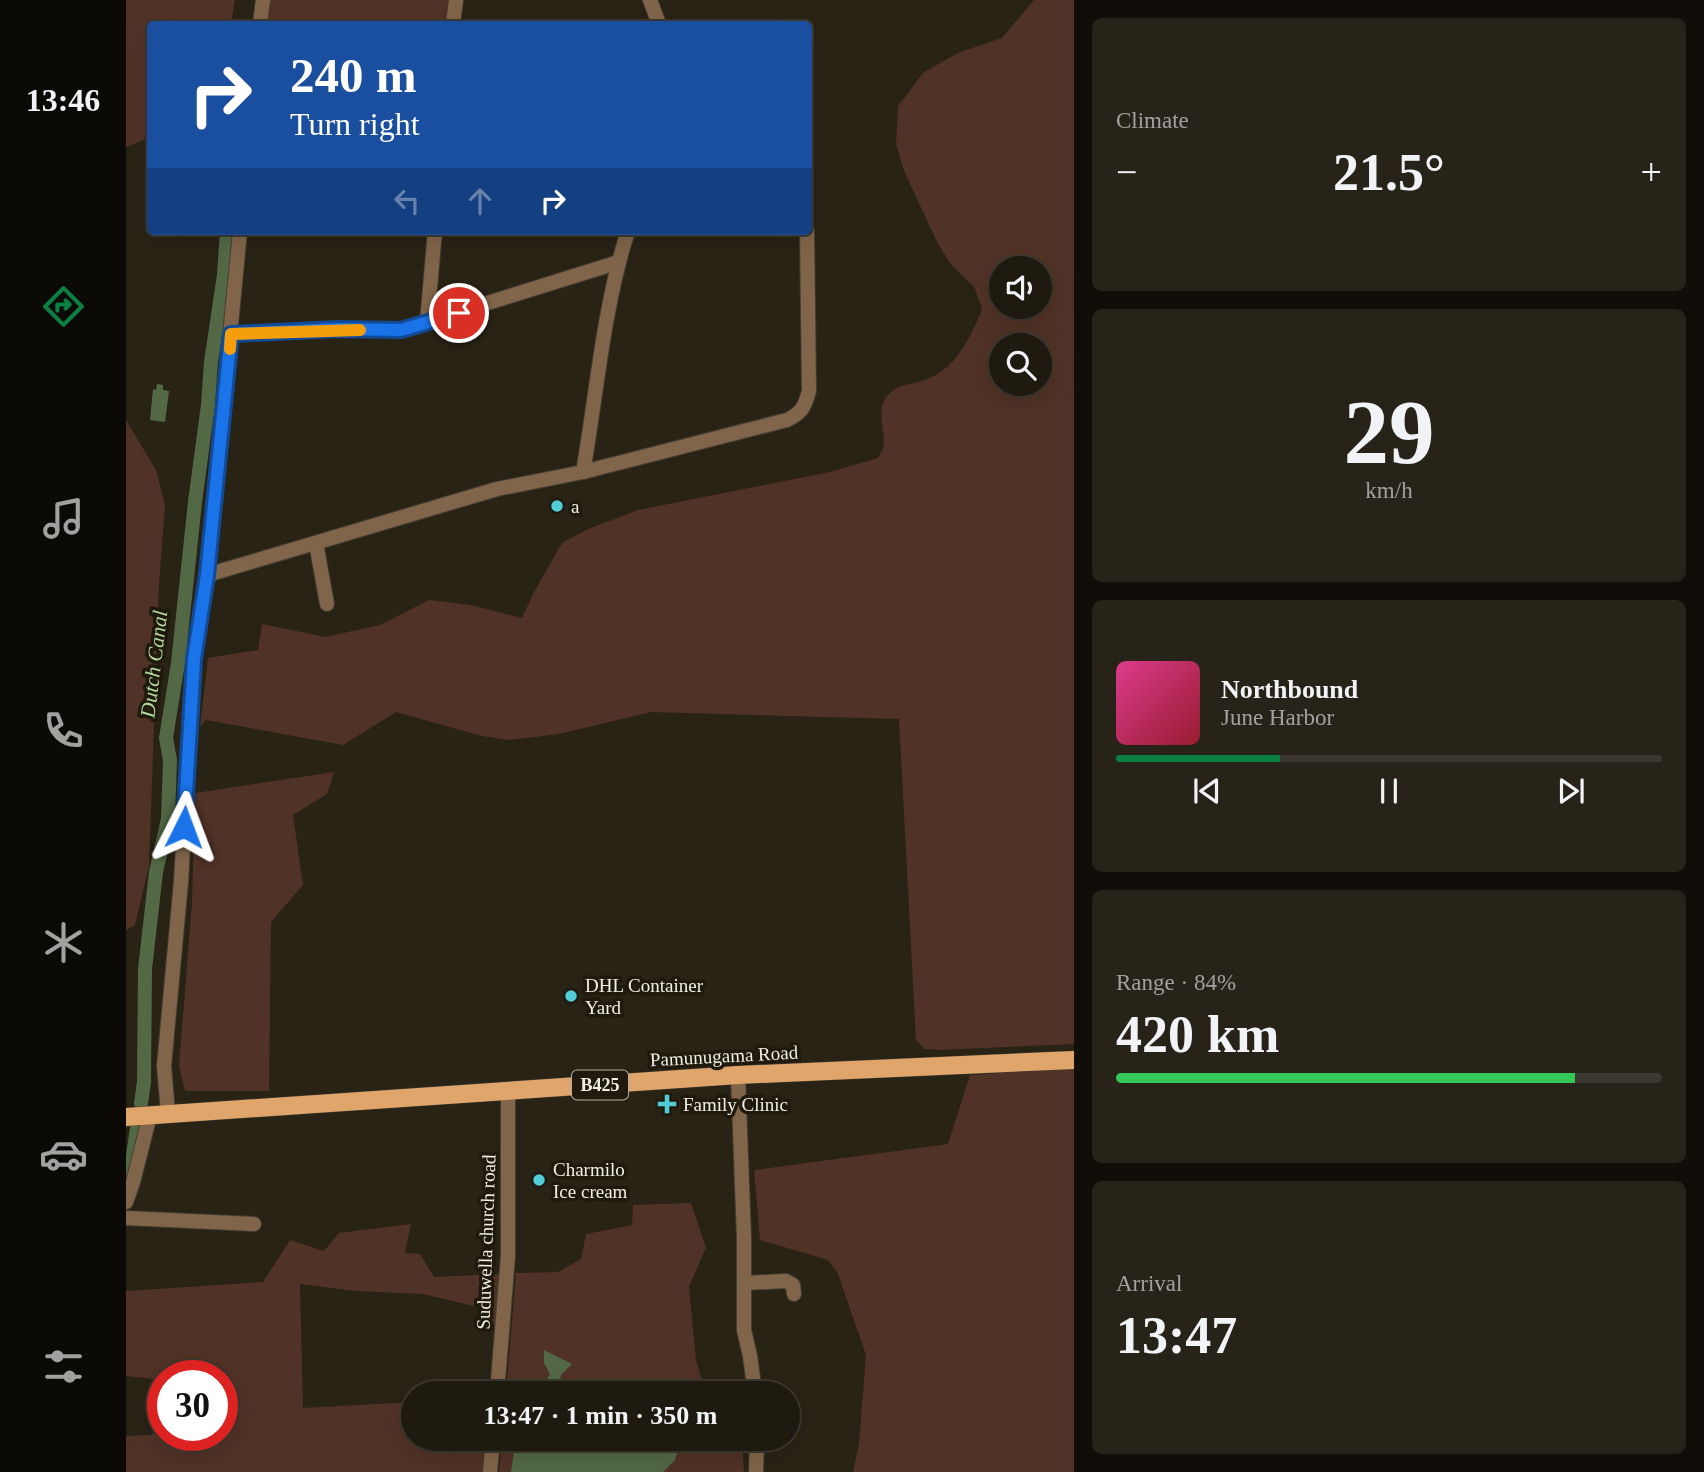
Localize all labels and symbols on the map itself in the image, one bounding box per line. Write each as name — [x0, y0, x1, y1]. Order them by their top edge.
pin — [429, 283, 489, 343]
place label: a — [571, 496, 580, 517]
marker: a — [549, 498, 565, 514]
water label: Dutch Canal — [135, 609, 173, 720]
position arrow — [147, 790, 221, 864]
place label: DHL Container Yard — [585, 975, 704, 1018]
marker: DHL Container Yard — [563, 988, 579, 1004]
street label: Pamunugama Road — [649, 1042, 799, 1070]
road number: B425 — [572, 1070, 628, 1100]
marker: Family Clinic — [657, 1094, 677, 1114]
place label: Family Clinic — [683, 1094, 788, 1115]
street label: Suduwella church road — [472, 1154, 500, 1330]
place label: Charmilo Ice cream — [553, 1159, 628, 1202]
marker: Charmilo Ice cream — [531, 1172, 547, 1188]
speed limit sign: 30 — [147, 1360, 238, 1451]

